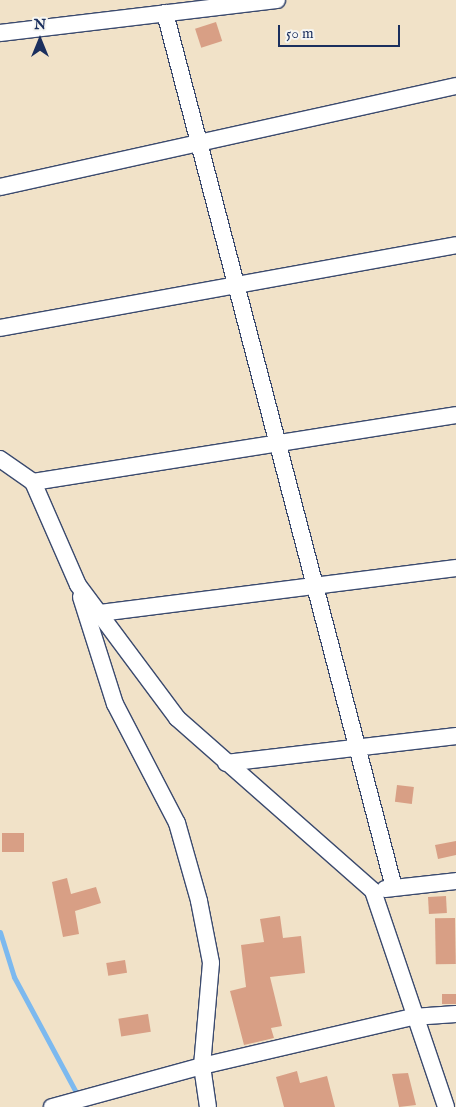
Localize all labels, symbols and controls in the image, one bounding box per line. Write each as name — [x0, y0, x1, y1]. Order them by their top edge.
north arrow — [15, 15, 65, 65]
scale bar — [281, 15, 404, 47]
text: N — [34, 16, 46, 34]
text: 50 m — [286, 24, 314, 43]

